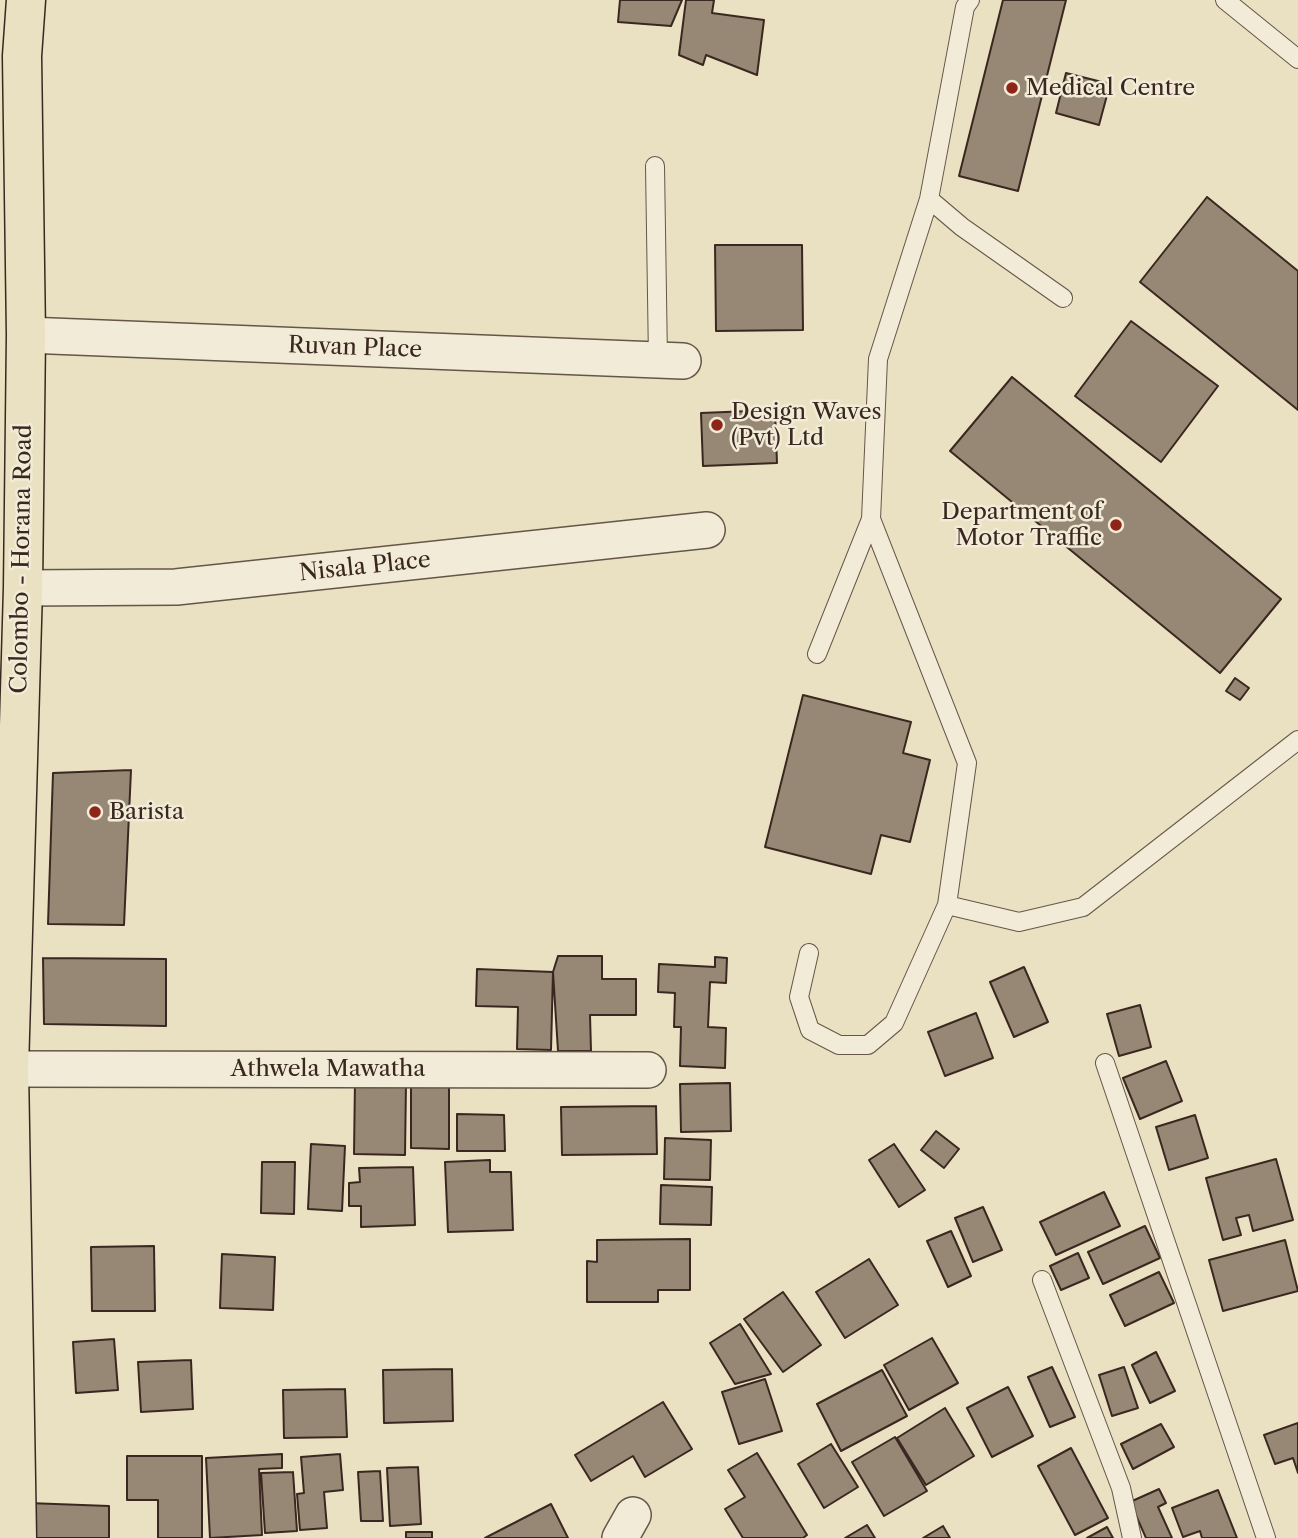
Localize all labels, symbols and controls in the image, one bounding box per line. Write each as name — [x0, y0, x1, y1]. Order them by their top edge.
place label: Medical Centre — [1026, 74, 1195, 102]
marker: Medical Centre — [1004, 80, 1020, 96]
street label: Ruvan Place — [287, 332, 423, 364]
place label: Design Waves (Pvt) Ltd — [731, 398, 882, 452]
marker: Design Waves (Pvt) Ltd — [709, 417, 725, 433]
street label: Colombo - Horana Road — [6, 424, 38, 694]
place label: Department of Motor Traffic — [941, 498, 1102, 552]
marker: Department of Motor Traffic — [1108, 517, 1124, 533]
street label: Nisala Place — [298, 546, 432, 588]
place label: Barista — [109, 798, 184, 826]
marker: Barista — [87, 804, 103, 820]
street label: Athwela Mawatha — [231, 1055, 425, 1083]

